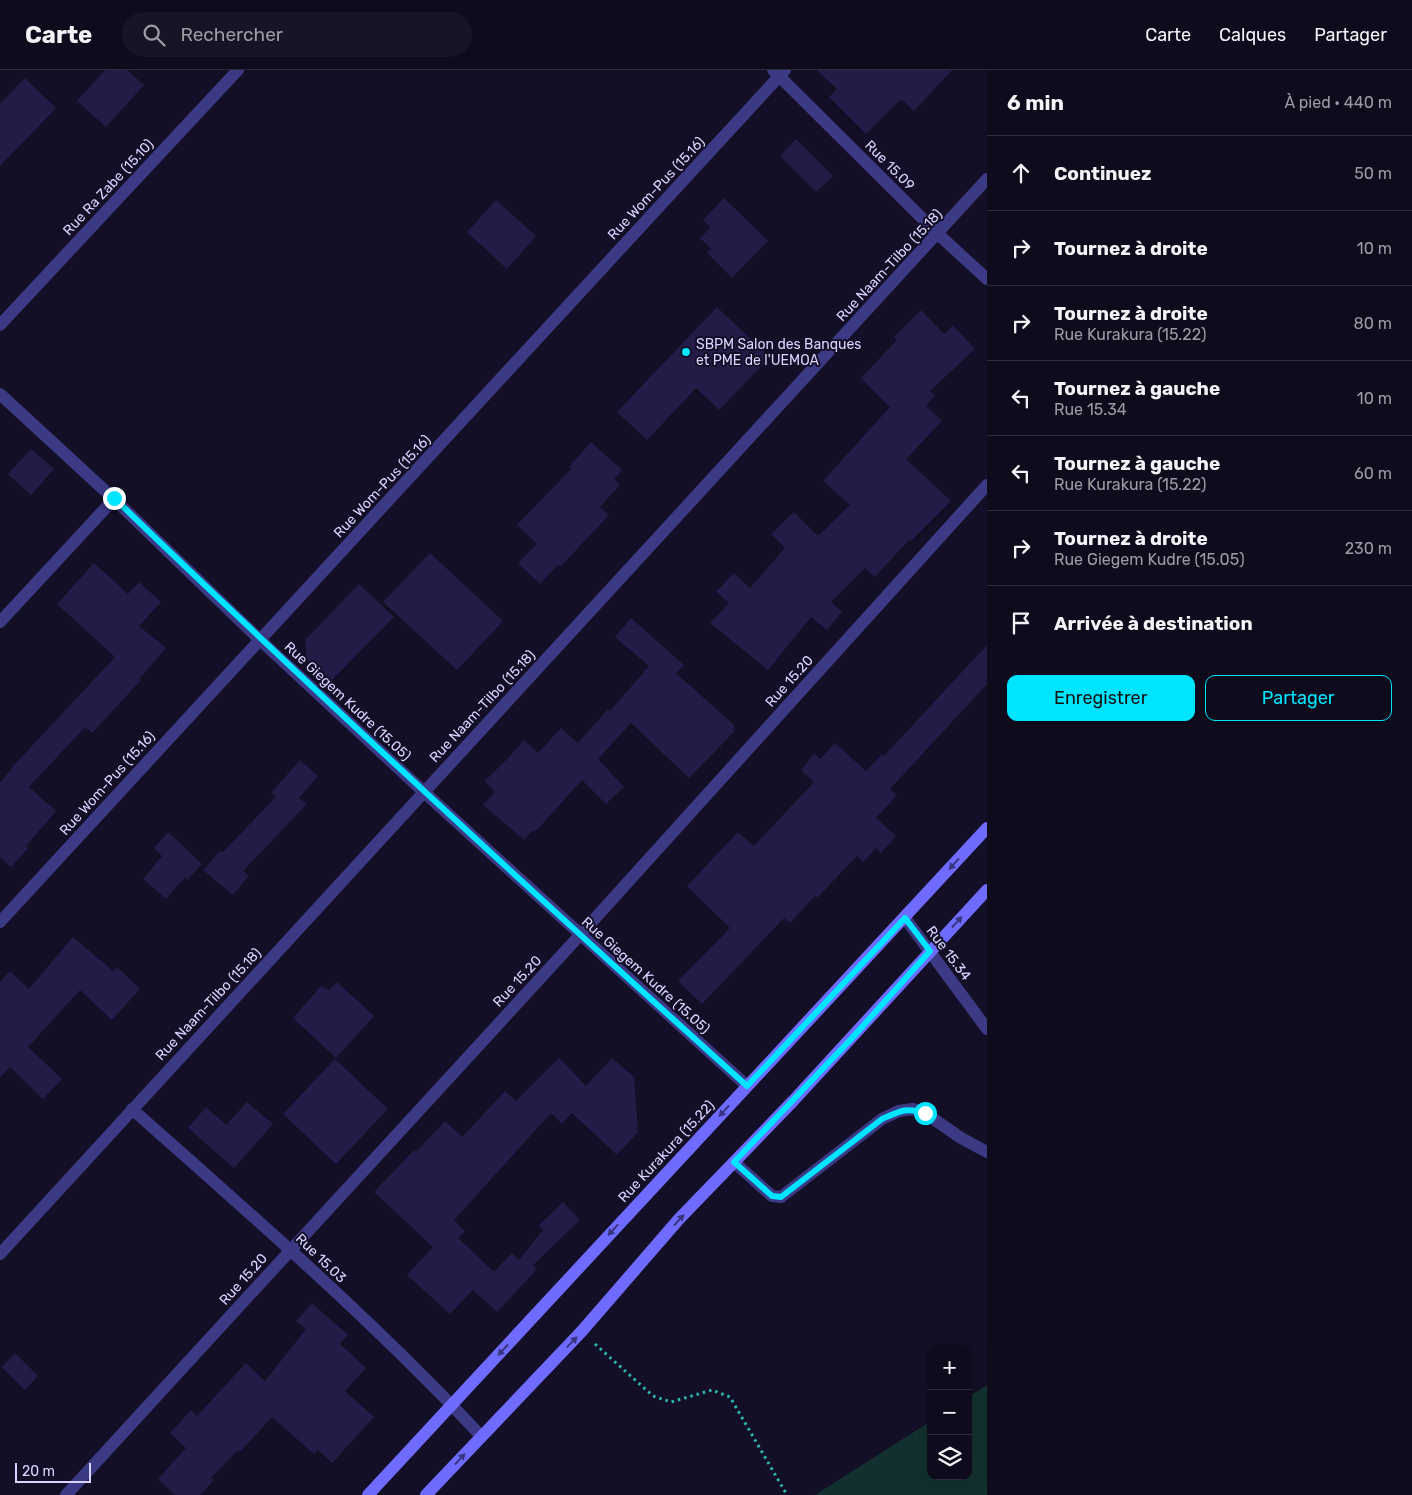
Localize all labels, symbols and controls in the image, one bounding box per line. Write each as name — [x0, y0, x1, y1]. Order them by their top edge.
search box — [122, 12, 472, 57]
text: Carte — [25, 21, 92, 49]
icon: search — [140, 21, 168, 49]
text: Rechercher — [180, 23, 283, 46]
text: Carte — [1145, 24, 1191, 46]
text: Calques — [1219, 24, 1286, 46]
text: Partager — [1314, 24, 1387, 46]
text: 6 min — [1007, 90, 1064, 115]
text: À pied · 440 m — [1285, 93, 1392, 112]
street label: Rue Wom-Pus (15.16) — [604, 133, 708, 243]
street label: Rue Ra Zabe (15.10) — [59, 136, 157, 239]
street label: Rue 15.09 — [861, 137, 918, 194]
icon: ahead — [1007, 159, 1035, 187]
text: Continuez — [1054, 162, 1152, 185]
text: 50 m — [1354, 164, 1392, 183]
street label: Rue Naam-Tilbo (15.18) — [833, 206, 946, 325]
icon: right — [1007, 234, 1035, 262]
text: Tournez à droite — [1054, 237, 1208, 260]
text: 10 m — [1357, 239, 1392, 258]
text: Tournez à droite — [1054, 302, 1208, 325]
icon: right — [1007, 309, 1035, 337]
text: 80 m — [1354, 314, 1392, 333]
text: Rue Kurakura (15.22) — [1054, 325, 1206, 344]
place label: SBPM Salon des Banques et PME de l'UEMOA — [696, 336, 861, 369]
marker: SBPM Salon des Banques et PME de l'UEMOA — [680, 346, 692, 358]
text: Tournez à gauche — [1054, 377, 1220, 400]
icon: left — [1007, 384, 1035, 412]
text: 10 m — [1357, 389, 1392, 408]
text: Rue 15.34 — [1054, 400, 1127, 419]
street label: Rue Wom-Pus (15.16) — [330, 431, 434, 541]
text: Tournez à gauche — [1054, 452, 1220, 475]
icon: left — [1007, 459, 1035, 487]
text: 60 m — [1354, 464, 1392, 483]
text: Rue Kurakura (15.22) — [1054, 475, 1206, 494]
route end — [103, 487, 126, 510]
text: Tournez à droite — [1054, 527, 1208, 550]
icon: right — [1007, 534, 1035, 562]
text: 230 m — [1345, 539, 1392, 558]
text: Rue Giegem Kudre (15.05) — [1054, 550, 1245, 569]
icon: arrive — [1007, 609, 1035, 637]
text: Arrivée à destination — [1054, 612, 1253, 635]
street label: Rue Giegem Kudre (15.05) — [281, 638, 414, 764]
street label: Rue Naam-Tilbo (15.18) — [426, 647, 539, 766]
street label: Rue 15.20 — [762, 652, 817, 711]
button: Enregistrer — [1007, 675, 1195, 721]
button: Partager — [1205, 675, 1392, 721]
street label: Rue Wom-Pus (15.16) — [56, 728, 159, 839]
one-way arrow — [948, 858, 960, 870]
street label: Rue Giegem Kudre (15.05) — [578, 913, 713, 1037]
one-way arrow — [951, 917, 963, 929]
street label: Rue 15.34 — [923, 923, 975, 984]
street label: Rue Naam-Tilbo (15.18) — [152, 945, 265, 1064]
street label: Rue 15.20 — [489, 952, 545, 1010]
street label: Rue Kurakura (15.22) — [615, 1097, 718, 1206]
route start — [914, 1102, 937, 1125]
one-way arrow — [718, 1105, 730, 1117]
one-way arrow — [673, 1214, 685, 1226]
one-way arrow — [607, 1224, 619, 1236]
street label: Rue 15.03 — [292, 1230, 349, 1287]
street label: Rue 15.20 — [216, 1250, 271, 1309]
one-way arrow — [566, 1336, 578, 1348]
one-way arrow — [497, 1343, 509, 1355]
map controls — [927, 1345, 972, 1480]
button: + — [927, 1345, 972, 1390]
button: − — [927, 1390, 972, 1435]
button: layers — [927, 1435, 972, 1480]
one-way arrow — [454, 1453, 465, 1466]
scale bar — [15, 1460, 91, 1483]
text: 20 m — [22, 1463, 55, 1480]

